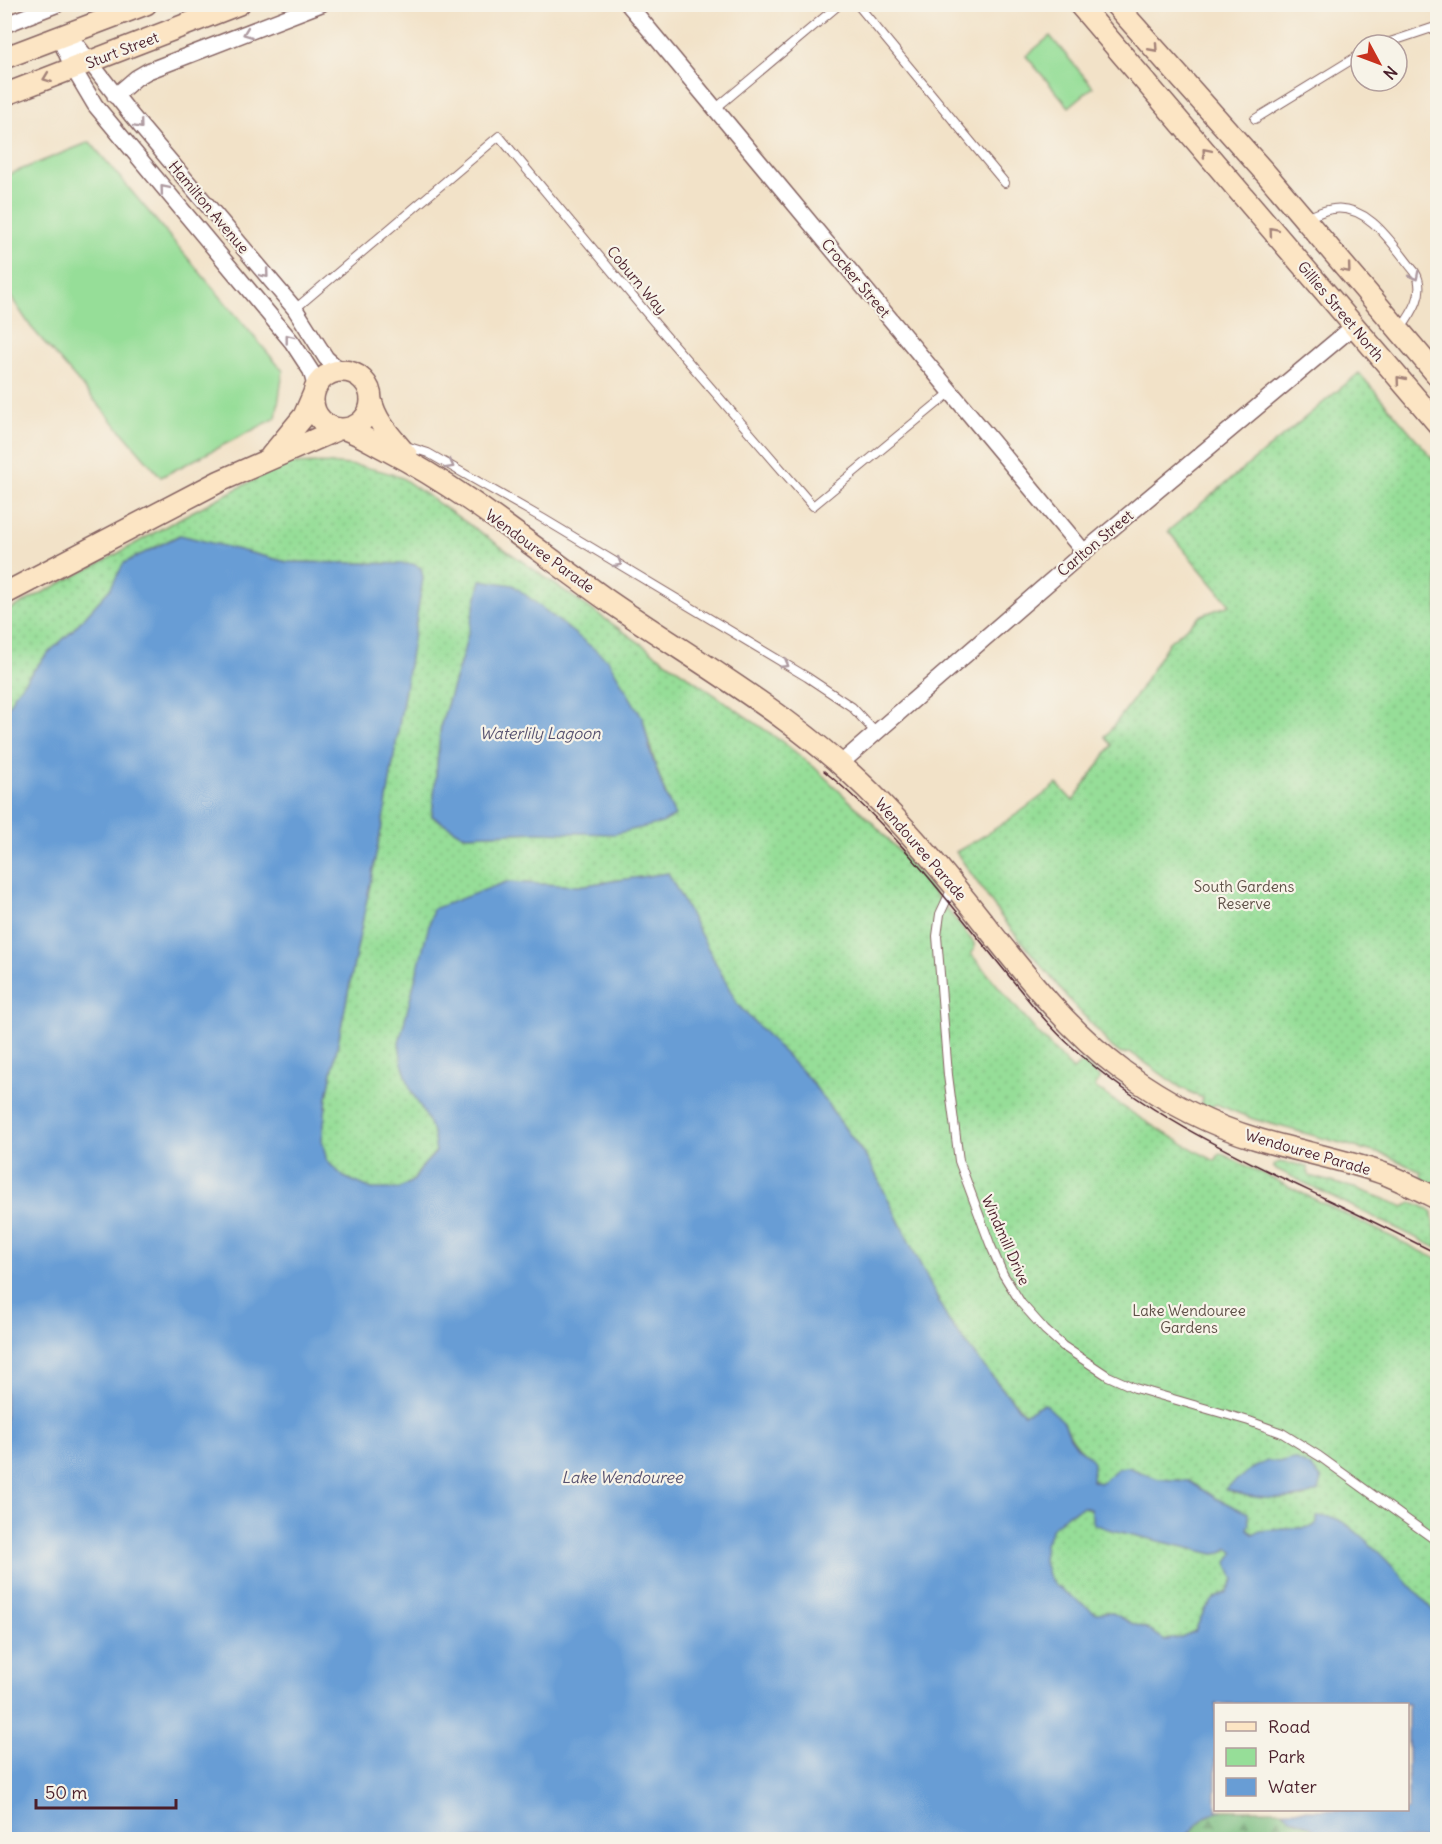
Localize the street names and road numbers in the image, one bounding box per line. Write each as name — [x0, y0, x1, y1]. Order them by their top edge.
street label: Sturt Street — [83, 27, 161, 73]
street label: Hamilton Avenue — [165, 157, 253, 257]
street label: Crocker Street — [817, 235, 895, 321]
street label: Coburn Way — [603, 242, 671, 318]
street label: Gillies Street North — [1294, 257, 1389, 365]
street label: Wendouree Parade — [482, 505, 598, 597]
street label: Carlton Street — [1053, 506, 1137, 580]
street label: Wendouree Parade — [871, 794, 971, 904]
street label: Wendouree Parade — [1243, 1125, 1373, 1179]
street label: Windmill Drive — [978, 1192, 1034, 1288]

